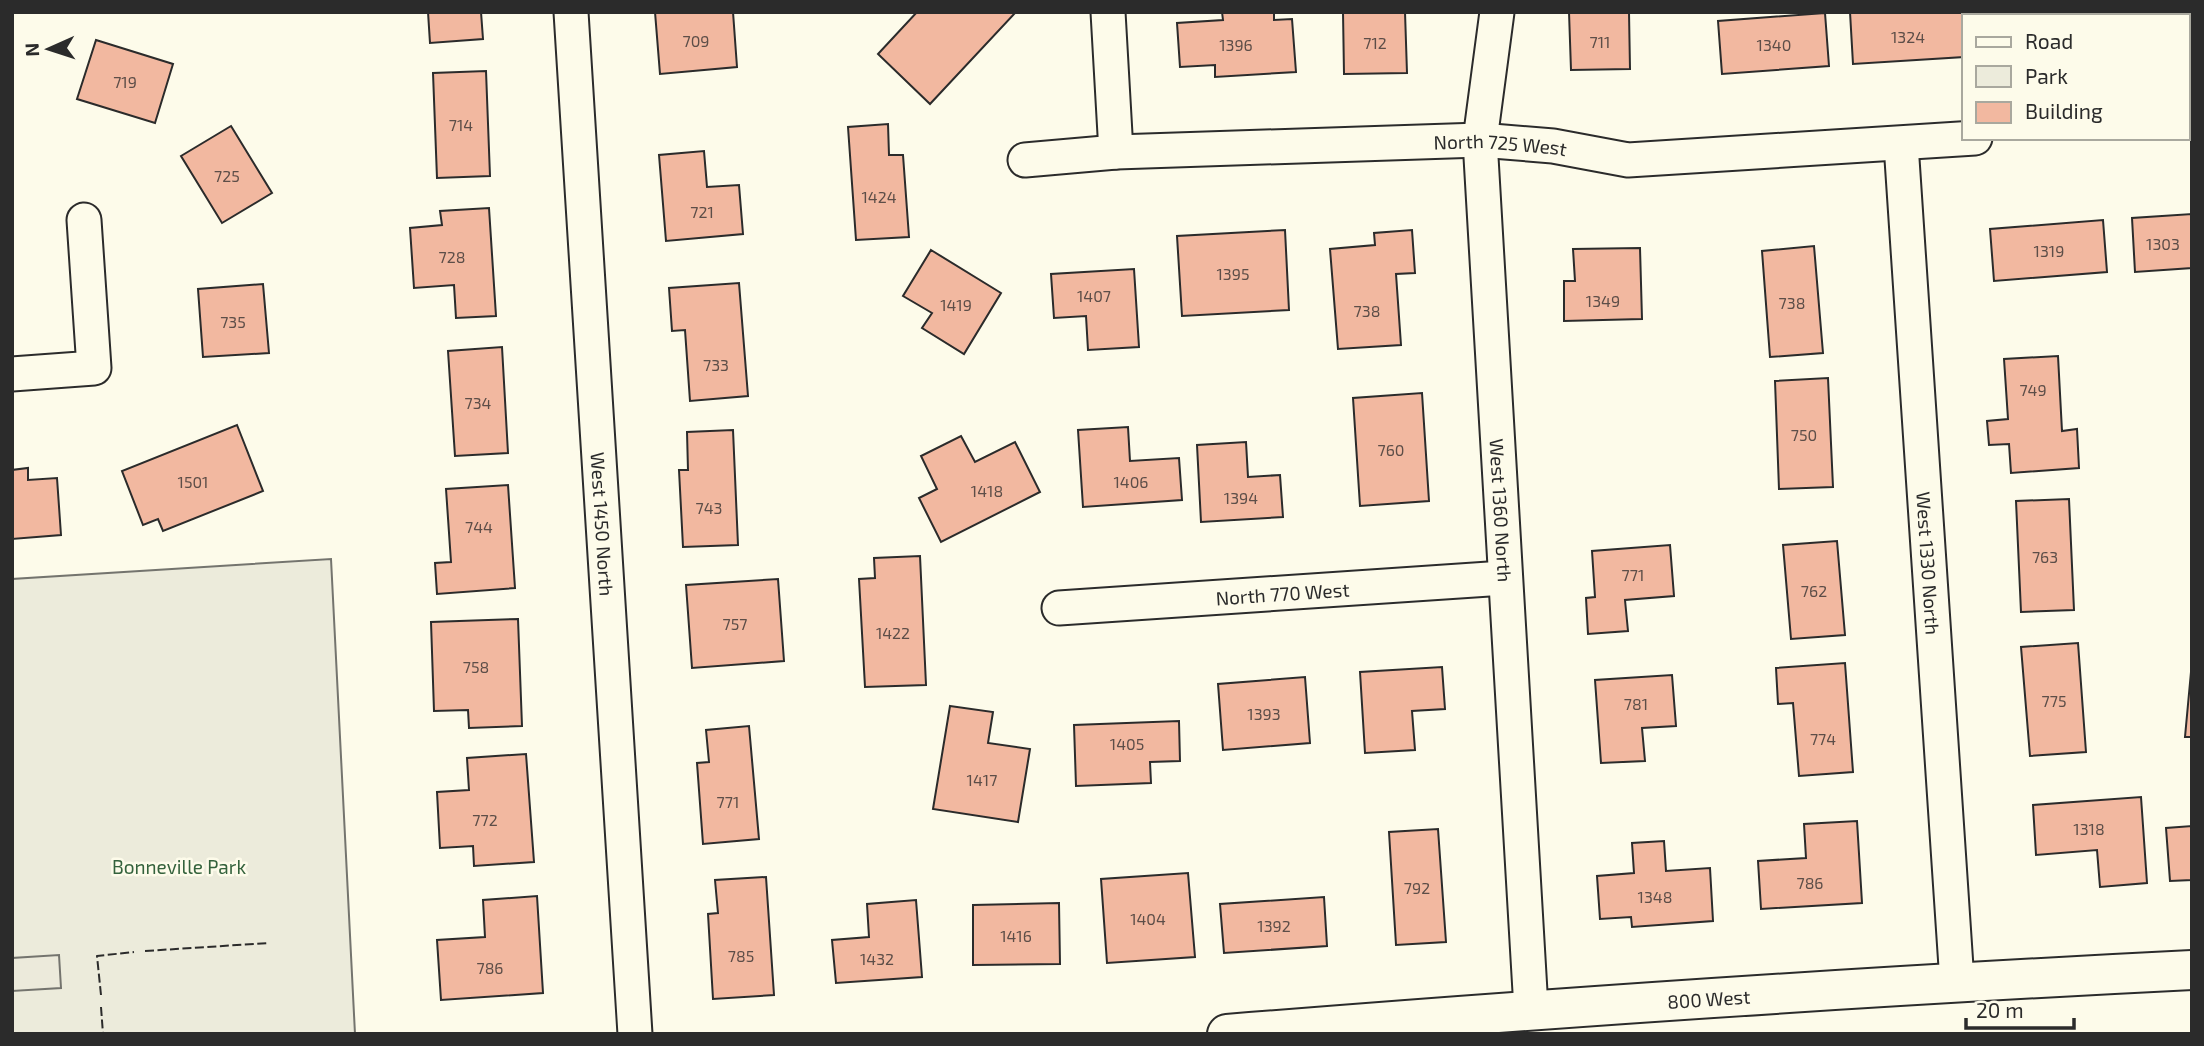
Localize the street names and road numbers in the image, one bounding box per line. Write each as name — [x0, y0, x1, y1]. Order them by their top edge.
street label: North 725 West — [1433, 128, 1569, 160]
street label: West 1360 North — [1486, 438, 1517, 583]
street label: West 1450 North — [587, 451, 619, 597]
street label: West 1330 North — [1913, 491, 1945, 635]
street label: North 770 West — [1215, 577, 1350, 609]
street label: 800 West — [1666, 984, 1751, 1013]

